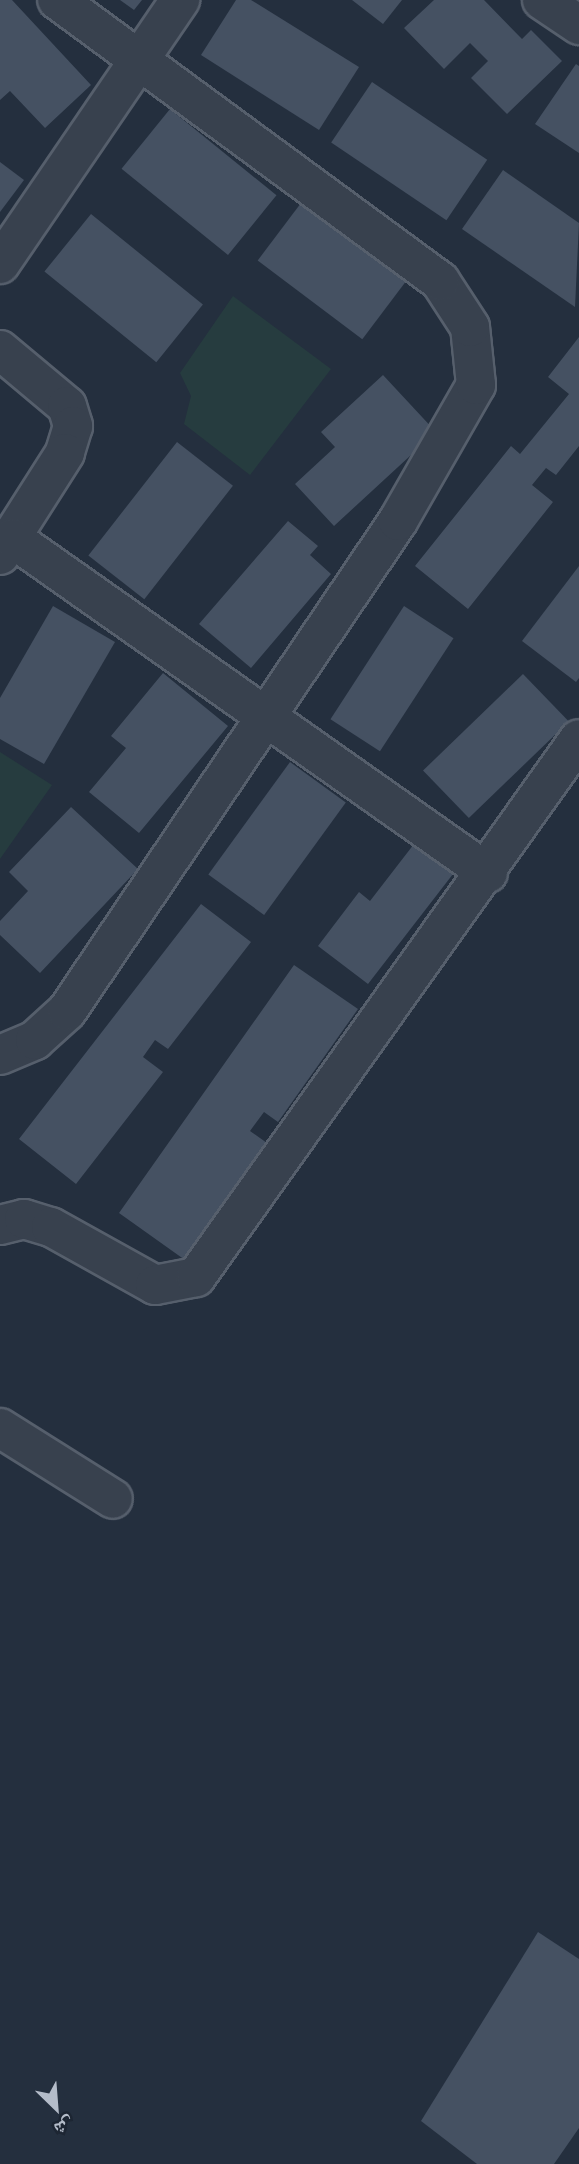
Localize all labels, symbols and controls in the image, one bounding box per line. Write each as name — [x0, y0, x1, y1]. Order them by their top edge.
north arrow — [21, 2073, 91, 2143]
text: ش — [51, 2113, 79, 2141]

